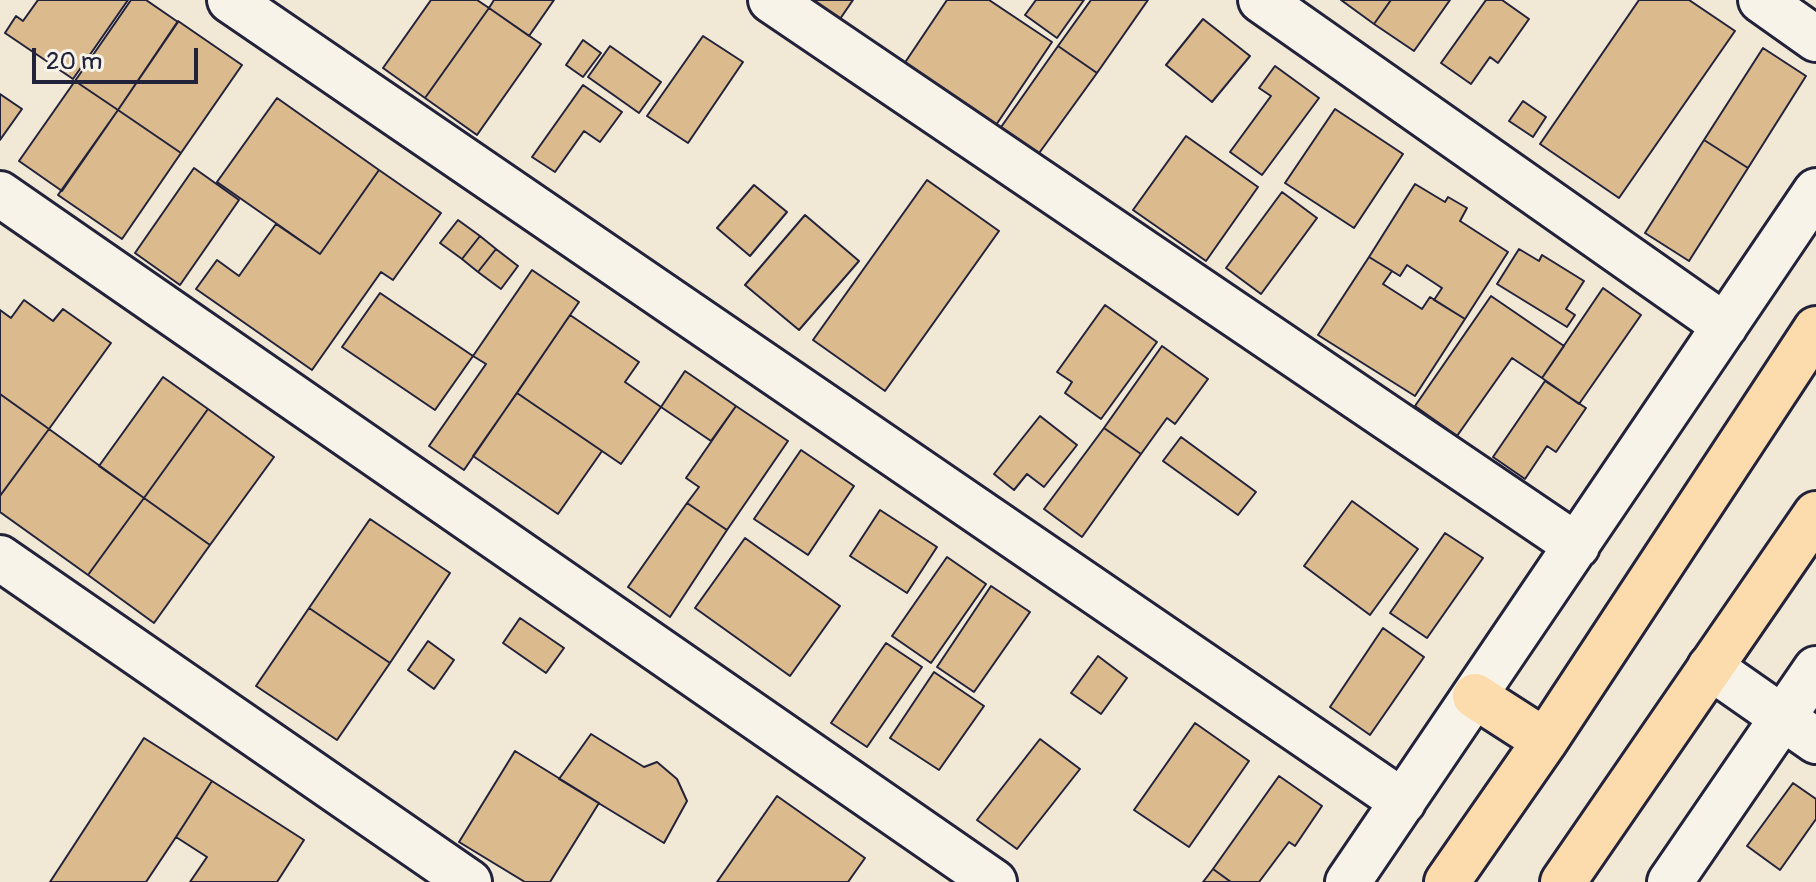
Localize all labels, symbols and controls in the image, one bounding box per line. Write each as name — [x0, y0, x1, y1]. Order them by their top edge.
scale bar — [36, 32, 202, 82]
text: 20 m — [46, 47, 102, 76]

